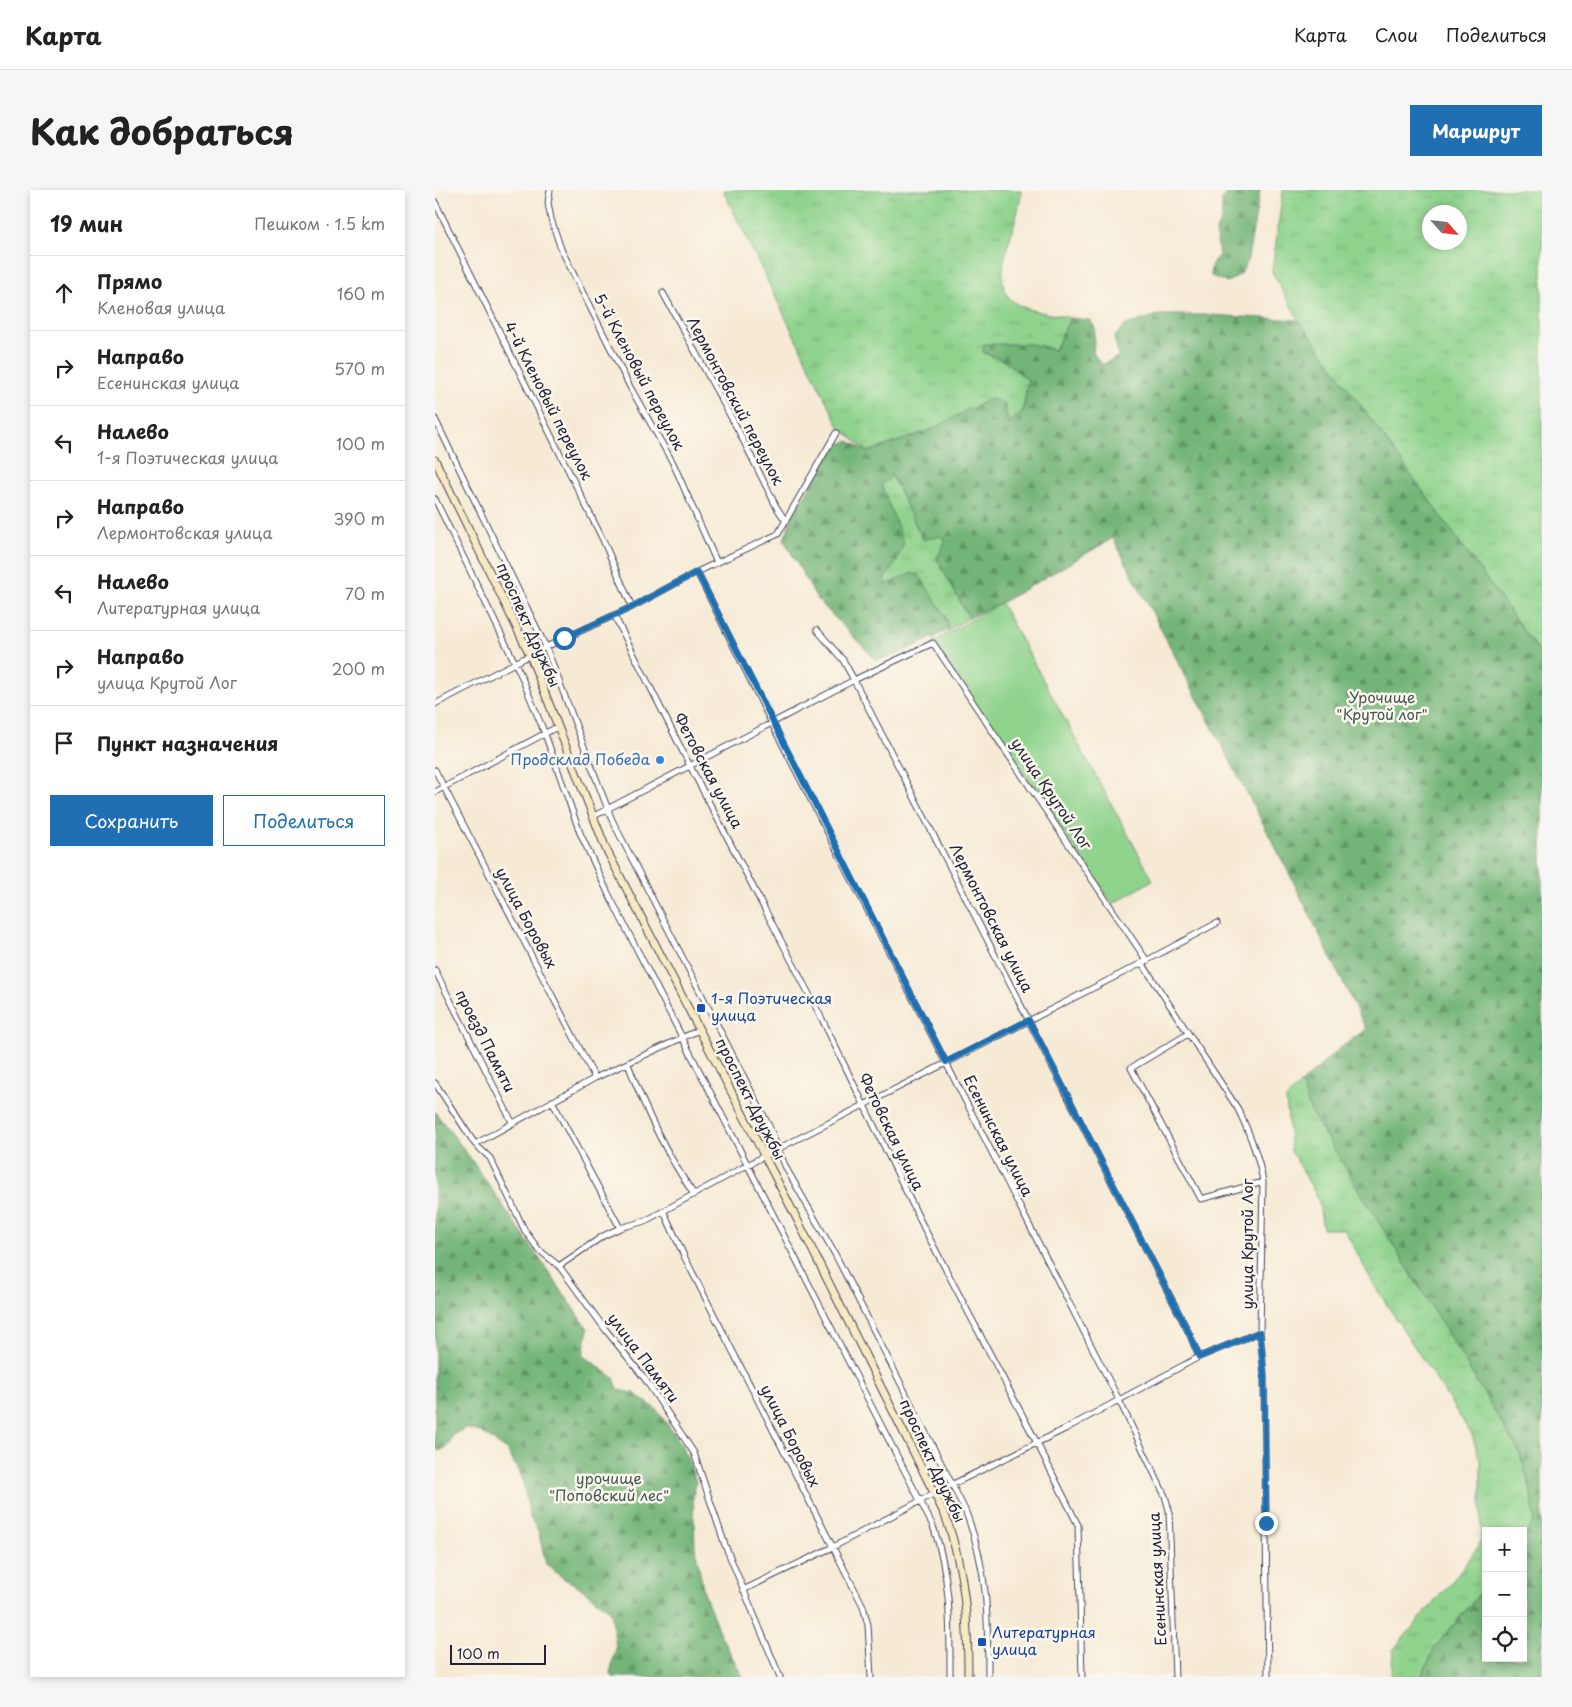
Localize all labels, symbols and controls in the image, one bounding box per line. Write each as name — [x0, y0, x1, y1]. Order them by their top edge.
text: Карта — [25, 17, 102, 53]
text: Карта — [1294, 21, 1347, 48]
text: Слои — [1375, 21, 1418, 48]
text: Поделиться — [1446, 21, 1547, 48]
text: Как добраться — [30, 104, 294, 157]
button: Маршрут — [1410, 105, 1542, 156]
north arrow — [1422, 205, 1467, 250]
text: 19 мин — [50, 207, 123, 239]
text: Пешком · 1.5 km — [254, 211, 385, 235]
text: Прямо — [97, 267, 162, 295]
icon: ahead — [50, 279, 78, 307]
text: 160 m — [337, 281, 385, 305]
street label: 5-й Кленовый переулок — [589, 289, 692, 454]
text: Кленовая улица — [97, 295, 225, 319]
street label: Лермонтовский переулок — [682, 312, 791, 489]
street label: 4-й Кленовый переулок — [499, 317, 599, 484]
text: Направо — [97, 342, 184, 370]
icon: right — [50, 354, 78, 382]
text: 570 m — [334, 356, 385, 380]
text: Есенинская улица — [97, 370, 239, 394]
text: Налево — [97, 417, 169, 445]
icon: left — [50, 429, 78, 457]
text: 100 m — [336, 431, 385, 455]
text: 1-я Поэтическая улица — [97, 445, 278, 469]
text: Направо — [97, 492, 184, 520]
icon: right — [50, 504, 78, 532]
text: 390 m — [334, 506, 385, 530]
text: Лермонтовская улица — [97, 520, 273, 544]
street label: проспект Дружбы — [492, 558, 567, 690]
text: Налево — [97, 567, 169, 595]
icon: left — [50, 579, 78, 607]
text: 70 m — [345, 581, 385, 605]
text: Литературная улица — [97, 595, 260, 619]
route start — [553, 627, 576, 650]
text: Направо — [97, 642, 184, 670]
icon: right — [50, 654, 78, 682]
text: 200 m — [332, 656, 385, 680]
text: улица Крутой Лог — [97, 670, 237, 694]
park label: Урочище "Крутой лог" — [1336, 685, 1428, 725]
street label: Фетовская улица — [669, 708, 750, 833]
icon: arrive — [50, 729, 78, 757]
text: Пункт назначения — [97, 729, 278, 757]
street label: улица Крутой Лог — [1006, 732, 1099, 854]
place label: Продсклад Победа — [510, 747, 651, 770]
marker: Продсклад Победа — [654, 754, 666, 766]
button: Сохранить — [50, 795, 213, 846]
button: Поделиться — [223, 795, 385, 846]
street label: Лермонтовская улица — [945, 839, 1040, 996]
street label: улица Боровых — [491, 862, 564, 972]
street label: проезд Памяти — [451, 985, 522, 1096]
place label: 1-я Поэтическая улица — [711, 986, 832, 1026]
marker: 1-я Поэтическая улица — [695, 1002, 707, 1014]
street label: проспект Дружбы — [711, 1033, 792, 1163]
street label: Фетовская улица — [854, 1069, 931, 1195]
street label: Есенинская улица — [959, 1071, 1040, 1200]
street label: улица Крутой Лог — [1235, 1178, 1258, 1310]
street label: улица Памяти — [603, 1307, 686, 1407]
street label: улица Боровых — [756, 1380, 827, 1491]
street label: проспект Дружбы — [895, 1395, 972, 1526]
park label: урочище "Поповский лес" — [549, 1466, 669, 1506]
street label: Есенинская улица — [1141, 1511, 1171, 1646]
route end — [1255, 1512, 1278, 1535]
map controls — [1482, 1527, 1527, 1662]
button: + — [1482, 1527, 1527, 1572]
button: − — [1482, 1572, 1527, 1617]
button: locate — [1482, 1617, 1527, 1662]
place label: Литературная улица — [992, 1620, 1096, 1660]
marker: Литературная улица — [976, 1636, 988, 1648]
scale bar — [450, 1642, 546, 1665]
text: 100 m — [457, 1643, 500, 1664]

